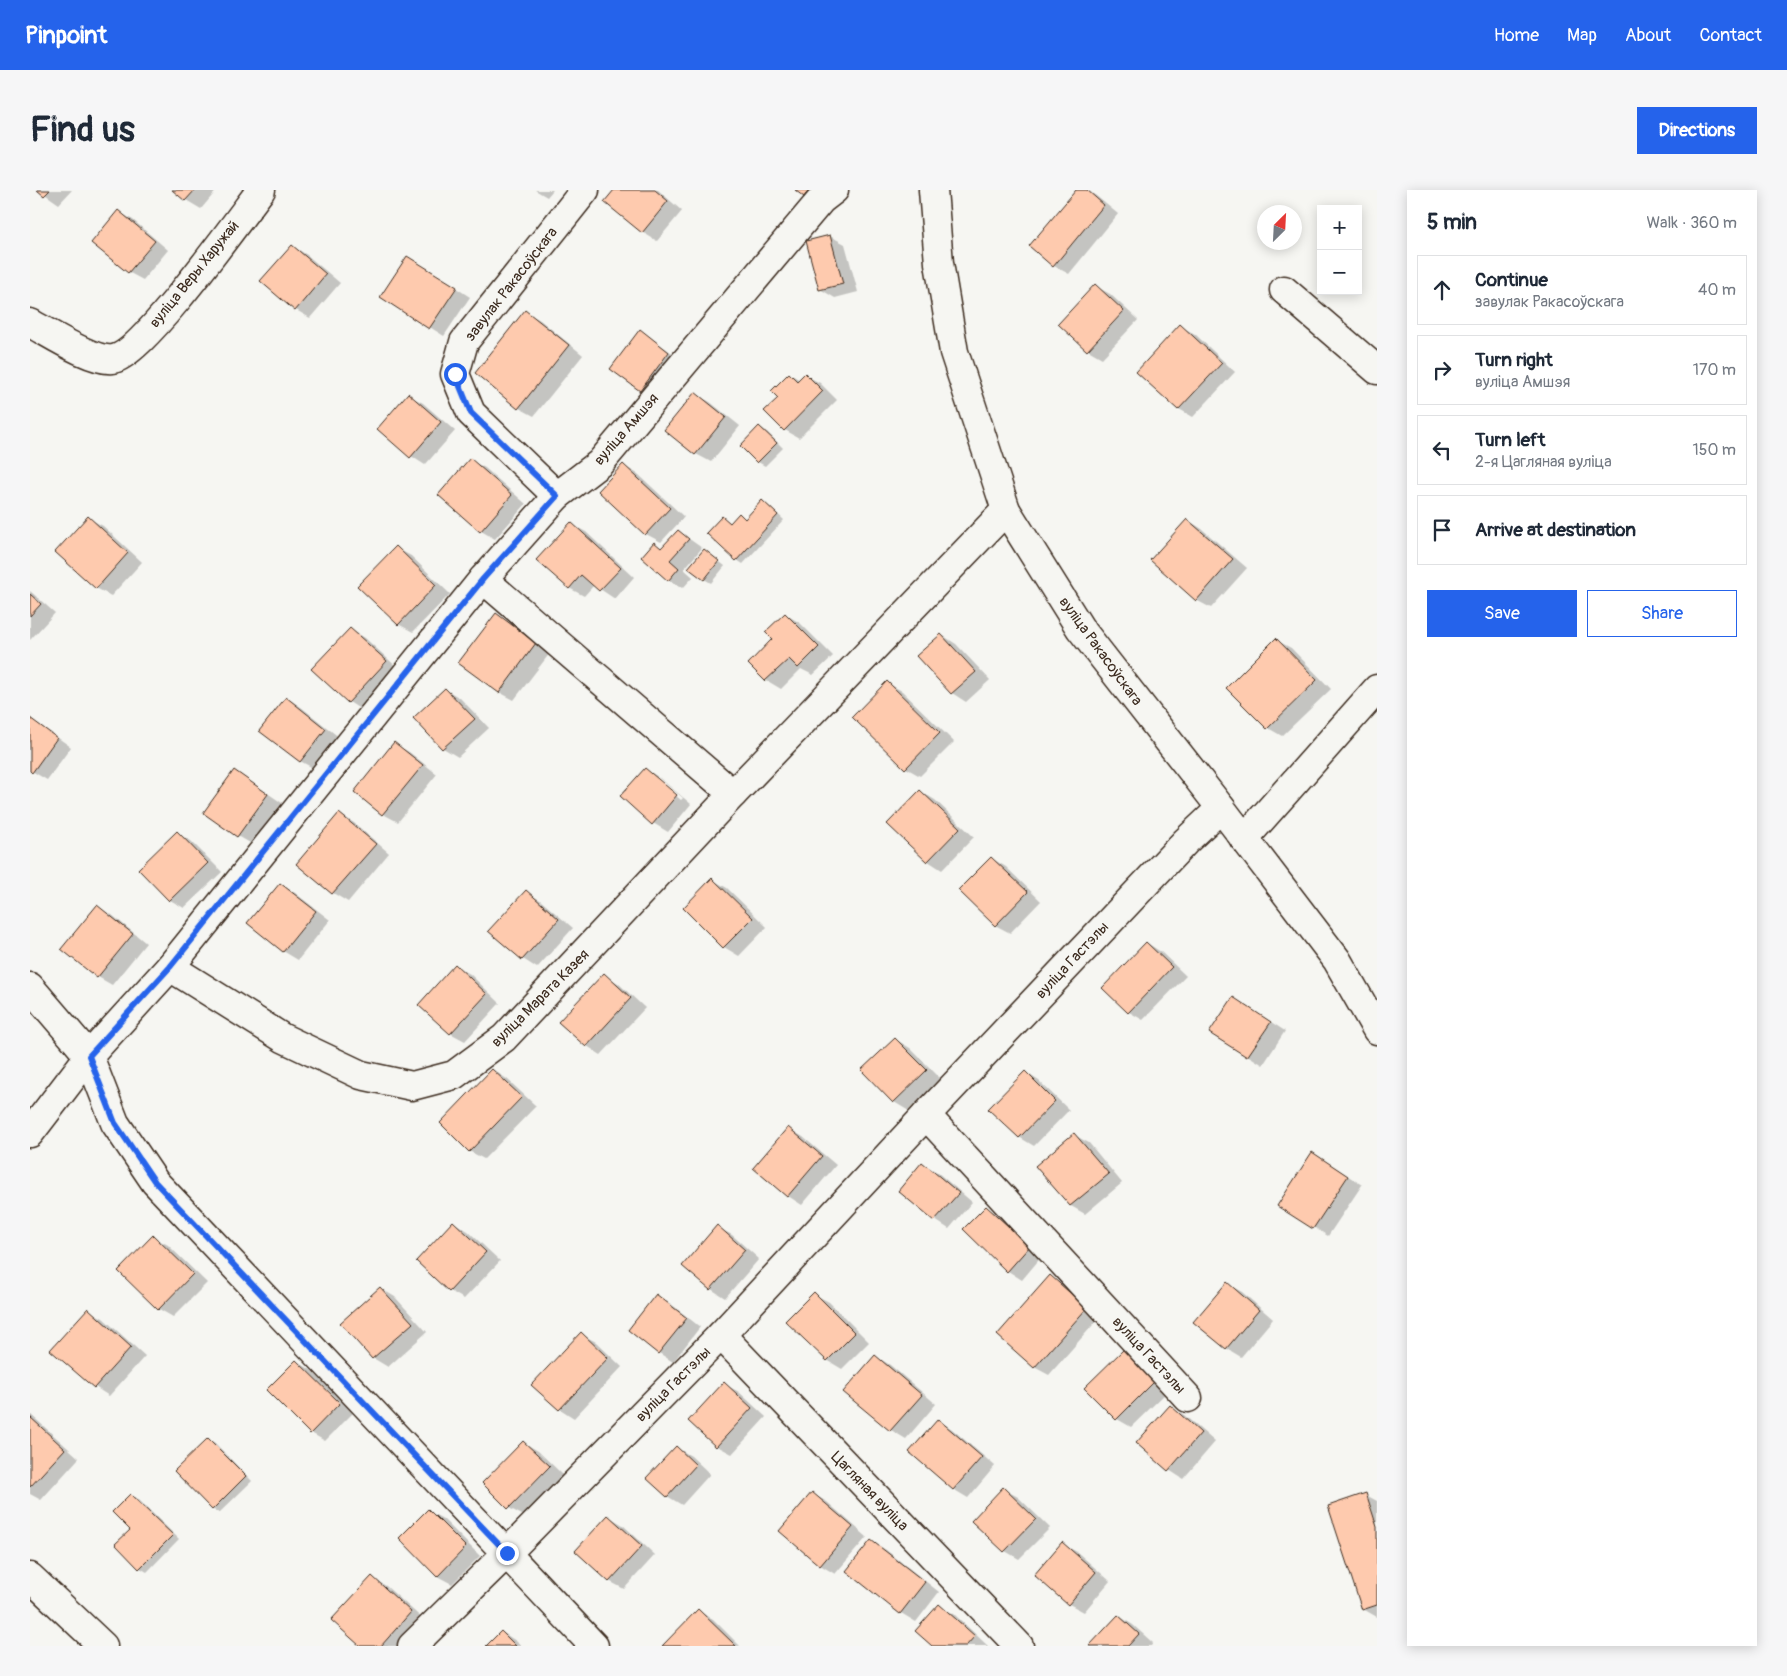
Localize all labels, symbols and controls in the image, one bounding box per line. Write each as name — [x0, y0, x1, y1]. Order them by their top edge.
text: Pinpoint — [25, 21, 107, 50]
text: Home — [1494, 24, 1539, 47]
text: Map — [1567, 24, 1597, 47]
text: About — [1625, 24, 1671, 47]
text: Contact — [1699, 24, 1762, 47]
button: Directions — [1637, 107, 1757, 154]
text: Find us — [30, 108, 135, 152]
north arrow — [1257, 205, 1302, 250]
map controls — [1317, 205, 1362, 295]
button: + — [1317, 205, 1362, 250]
text: 5 min — [1427, 209, 1477, 236]
text: Walk · 360 m — [1646, 213, 1737, 233]
street label: вуліца Веры Харужай — [145, 217, 243, 332]
street label: завулак Ракасоўскага — [461, 223, 562, 345]
button: − — [1317, 250, 1362, 295]
text: Continue — [1475, 268, 1548, 292]
icon: ahead — [1428, 276, 1456, 304]
text: 40 m — [1698, 280, 1736, 300]
text: завулак Ракасоўскага — [1475, 292, 1624, 312]
text: Turn right — [1475, 348, 1553, 372]
icon: right — [1428, 356, 1456, 384]
text: 170 m — [1693, 360, 1736, 380]
route start — [444, 363, 467, 386]
text: вуліца Амшэя — [1475, 372, 1570, 392]
street label: вуліца Амшэя — [590, 389, 663, 469]
text: Turn left — [1475, 428, 1545, 452]
icon: left — [1428, 436, 1456, 464]
text: 150 m — [1692, 440, 1736, 460]
text: 2-я Цагляная вуліца — [1475, 452, 1612, 472]
icon: arrive — [1428, 516, 1456, 544]
text: Arrive at destination — [1475, 518, 1636, 542]
button: Save — [1427, 590, 1577, 637]
button: Share — [1587, 590, 1737, 637]
street label: вуліца Ракасоўскага — [1055, 593, 1146, 709]
street label: вуліца Гастэлы — [1032, 918, 1113, 1003]
street label: вуліца Марата Казея — [487, 945, 593, 1051]
street label: вуліца Гастэлы — [1108, 1313, 1189, 1398]
street label: вуліца Гастэлы — [632, 1343, 715, 1426]
street label: Цагляная вуліца — [827, 1448, 912, 1535]
route end — [496, 1542, 519, 1565]

